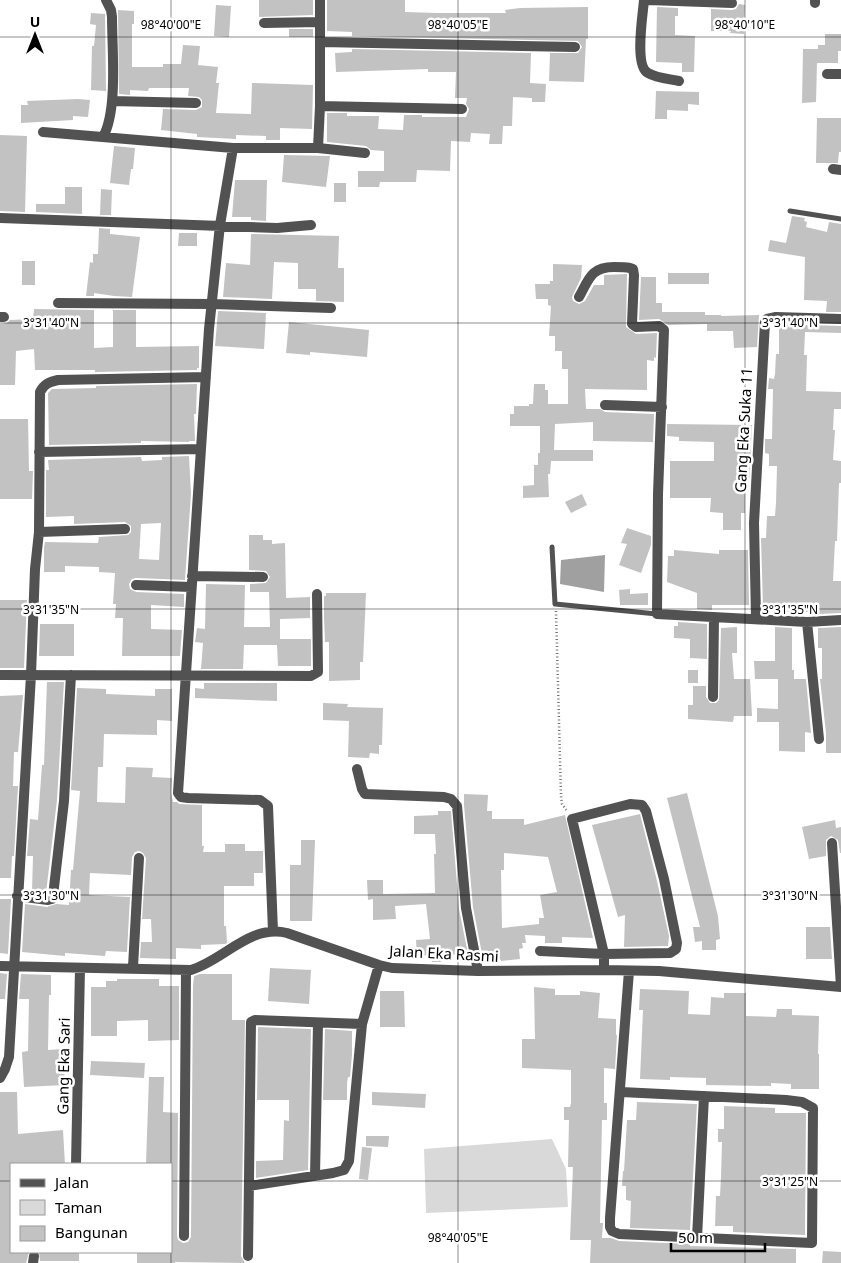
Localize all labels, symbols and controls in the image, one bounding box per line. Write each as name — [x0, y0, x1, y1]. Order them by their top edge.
north arrow — [10, 10, 60, 60]
text: U — [30, 12, 40, 31]
text: 98°40'00"E — [141, 16, 201, 33]
text: 98°40'05"E — [428, 16, 488, 33]
text: 98°40'10"E — [715, 16, 775, 33]
text: 3°31'40"N — [23, 314, 79, 331]
text: 3°31'40"N — [762, 314, 818, 331]
street label: Gang Eka Suka 11 — [730, 367, 756, 493]
text: 3°31'35"N — [23, 601, 79, 618]
text: 3°31'35"N — [762, 601, 818, 618]
text: 3°31'30"N — [23, 887, 79, 904]
text: 3°31'30"N — [762, 887, 818, 904]
street label: Jalan Eka Rasmi — [387, 940, 499, 966]
street label: Gang Eka Sari — [52, 1017, 74, 1115]
legend — [10, 1163, 172, 1253]
text: Jalan — [53, 1172, 89, 1192]
text: 3°31'25"N — [762, 1173, 818, 1190]
text: Taman — [55, 1197, 102, 1217]
scale bar — [671, 1220, 765, 1252]
text: Bangunan — [55, 1222, 128, 1242]
text: 50 m — [678, 1227, 713, 1247]
text: 98°40'05"E — [428, 1229, 488, 1246]

